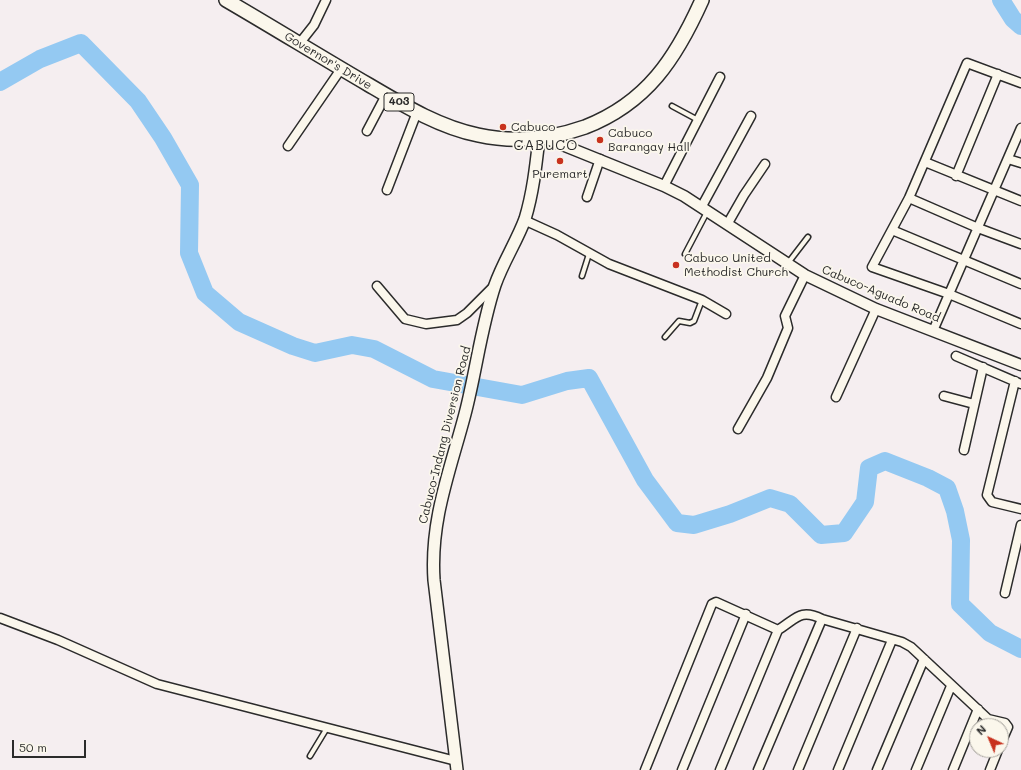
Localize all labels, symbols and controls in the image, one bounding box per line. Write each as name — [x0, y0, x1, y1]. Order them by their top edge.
street label: Governor's Drive — [282, 29, 374, 93]
road number: 403 — [384, 93, 414, 111]
place label: Cabuco — [511, 120, 555, 134]
marker: Cabuco — [498, 122, 508, 132]
place label: Cabuco Barangay Hall — [608, 126, 690, 154]
marker: Cabuco Barangay Hall — [595, 135, 605, 145]
district label: CABUCO — [514, 138, 578, 154]
marker: Puremart — [555, 156, 565, 166]
place label: Puremart — [532, 167, 588, 181]
place label: Cabuco United Methodist Church — [684, 251, 788, 279]
marker: Cabuco United Methodist Church — [671, 260, 681, 270]
street label: Cabuco-Aguado Road — [820, 263, 942, 325]
street label: Cabuco-Indang Diversion Road — [416, 345, 474, 525]
north arrow — [969, 718, 1009, 758]
text: N — [973, 721, 989, 738]
scale bar — [14, 732, 88, 758]
text: 50 m — [19, 739, 47, 755]

